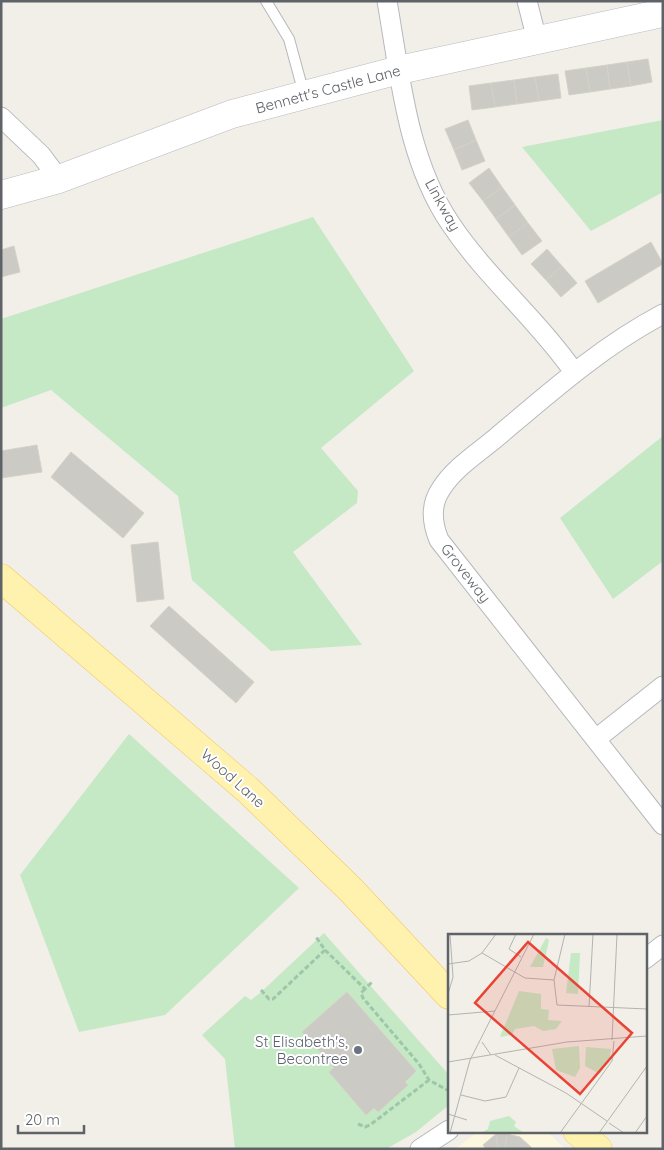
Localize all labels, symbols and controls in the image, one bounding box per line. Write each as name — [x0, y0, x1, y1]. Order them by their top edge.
street label: Bennett's Castle Lane — [253, 60, 403, 118]
street label: Linkway — [421, 176, 465, 234]
street label: Groveway — [437, 540, 495, 606]
street label: Wood Lane — [197, 744, 269, 812]
inset map — [448, 934, 646, 1132]
place label: St Elisabeth's, Becontree — [255, 1032, 348, 1068]
marker: St Elisabeth's, Becontree — [352, 1044, 364, 1056]
scale bar — [18, 1102, 84, 1134]
text: 20 m — [25, 1110, 60, 1129]

